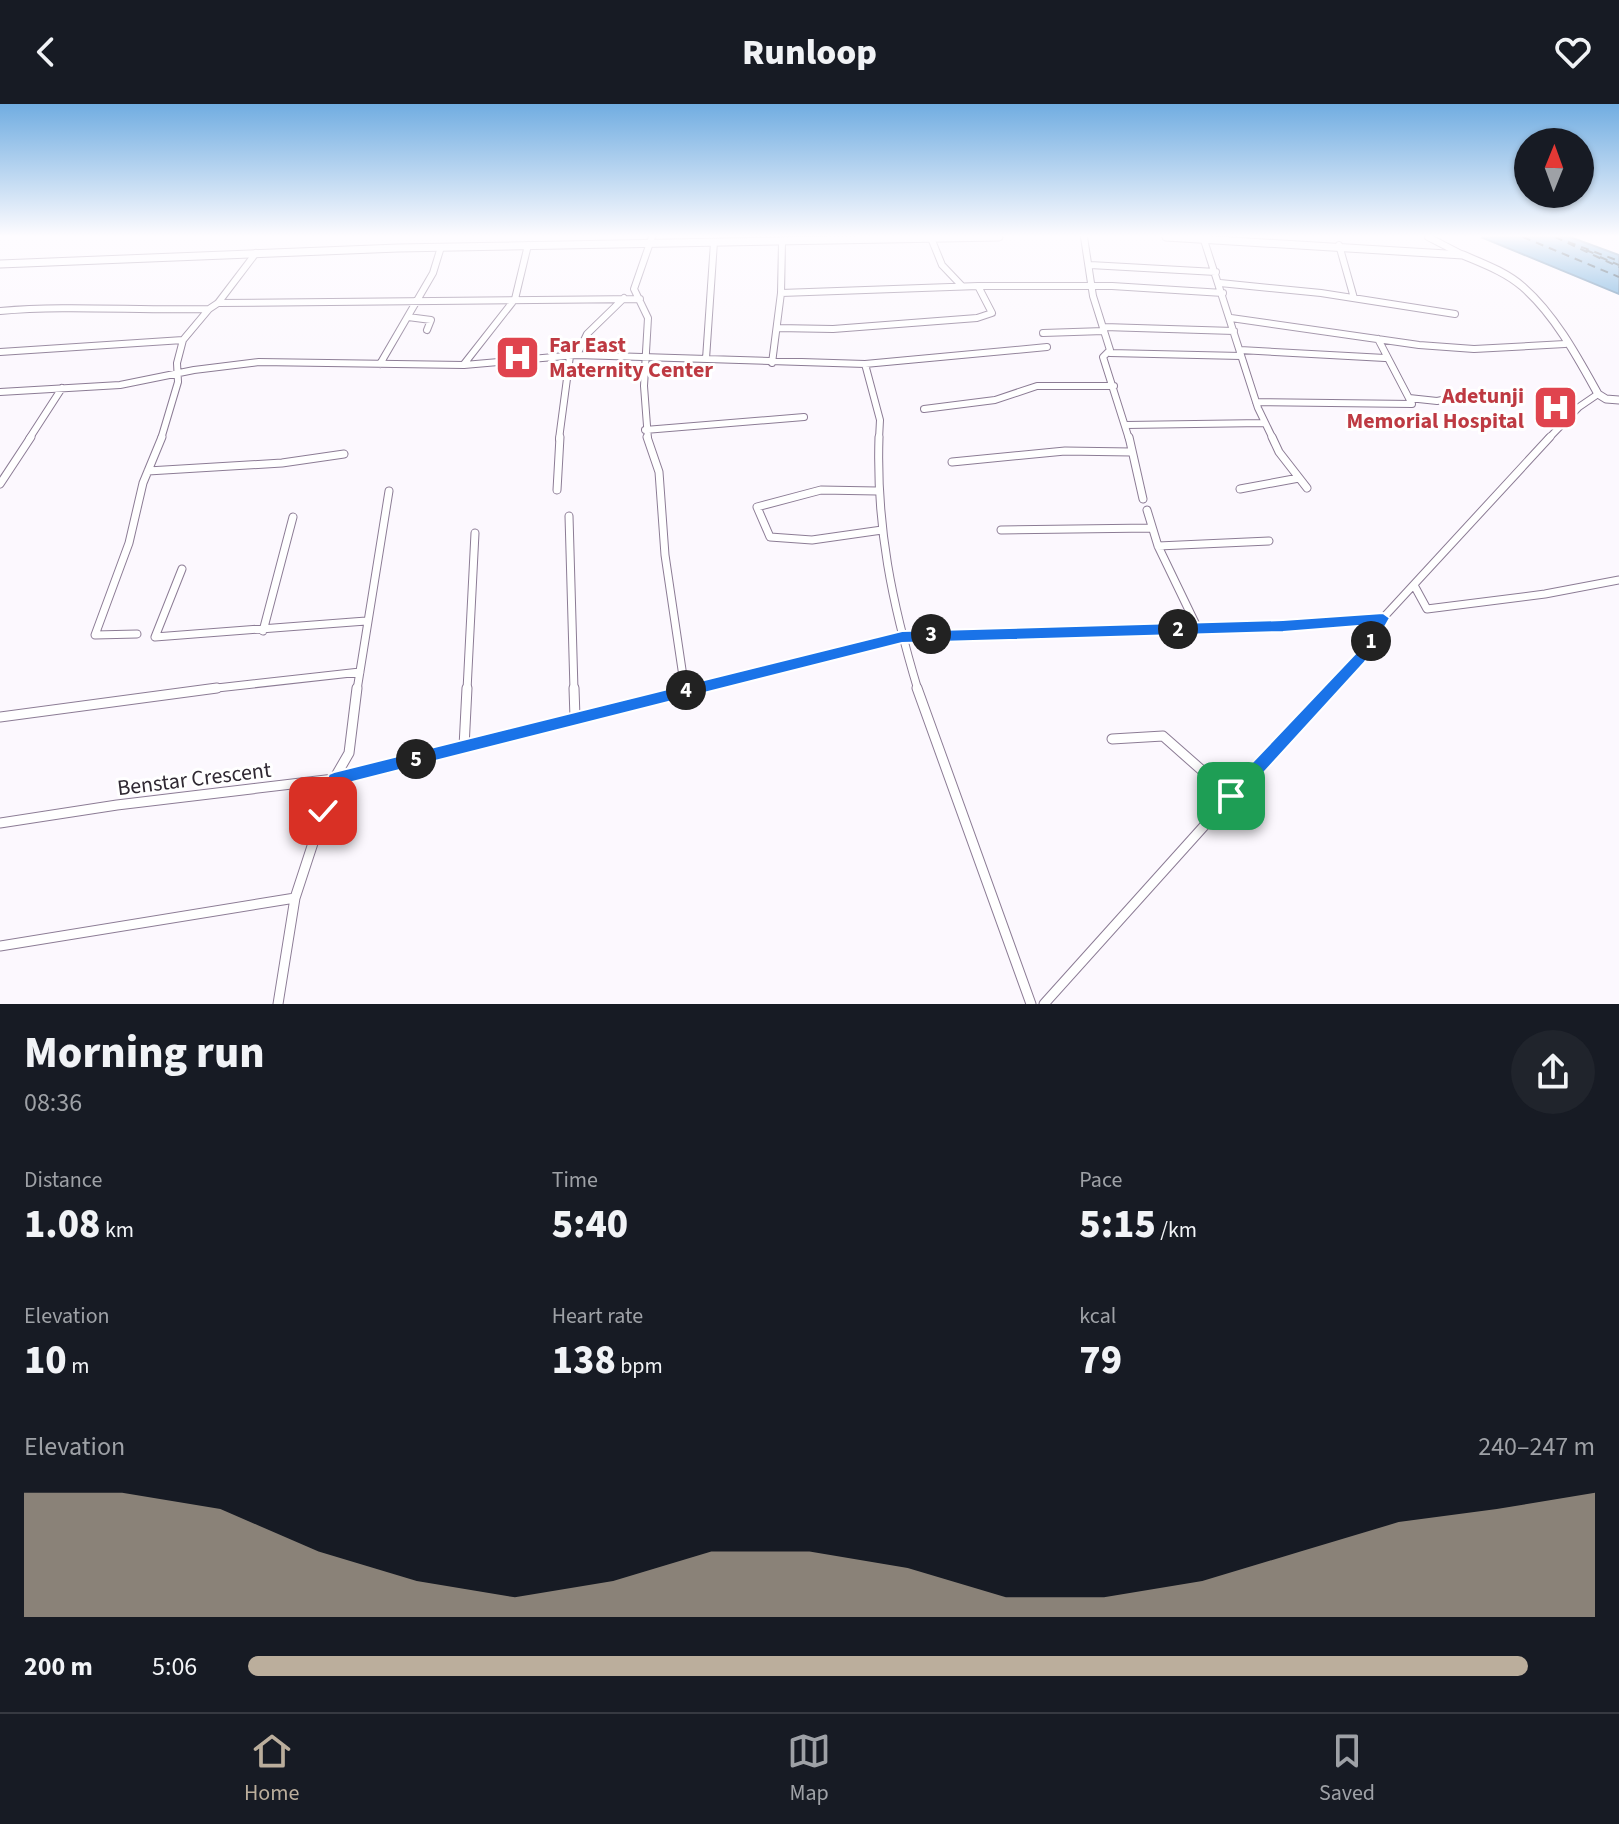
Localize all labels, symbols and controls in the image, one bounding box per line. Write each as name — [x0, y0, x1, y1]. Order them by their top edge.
text: Runloop — [742, 27, 877, 78]
icon: back — [24, 30, 68, 74]
icon: heart — [1551, 30, 1595, 74]
north arrow — [1514, 128, 1594, 208]
map controls — [1514, 128, 1594, 208]
place label: Far East Maternity Center — [549, 329, 713, 386]
hospital icon: Far East Maternity Center — [494, 333, 542, 381]
place label: Adetunji Memorial Hospital — [1346, 380, 1525, 437]
hospital icon: Adetunji Memorial Hospital — [1531, 384, 1579, 432]
pin: 2 — [1158, 609, 1198, 649]
text: 2 — [1172, 613, 1184, 645]
pin: 3 — [911, 614, 951, 654]
text: 3 — [925, 618, 937, 650]
pin: 1 — [1351, 621, 1391, 661]
text: 1 — [1365, 625, 1377, 657]
pin: 4 — [666, 670, 706, 710]
text: 4 — [680, 674, 692, 706]
pin: 5 — [396, 739, 436, 779]
text: 5 — [410, 743, 422, 775]
street label: Benstar Crescent — [115, 754, 273, 804]
pin — [1197, 762, 1265, 830]
icon: arrive — [1209, 774, 1253, 818]
pin — [289, 777, 357, 845]
icon: check — [301, 789, 345, 833]
text: Morning run — [24, 1022, 265, 1085]
button: share — [1511, 1030, 1595, 1114]
text: 08:36 — [24, 1084, 82, 1121]
text: Distance — [24, 1164, 102, 1196]
text: Time — [552, 1164, 598, 1196]
text: Pace — [1079, 1164, 1122, 1196]
text: 1.08 — [24, 1196, 100, 1253]
text: 5:40 — [552, 1196, 628, 1253]
text: 5:15 — [1079, 1196, 1156, 1253]
text: km — [100, 1214, 134, 1246]
text: /km — [1156, 1214, 1197, 1246]
text: Elevation — [24, 1300, 110, 1332]
text: Heart rate — [552, 1300, 643, 1332]
text: kcal — [1079, 1300, 1116, 1332]
text: 10 — [24, 1332, 67, 1389]
text: 138 — [552, 1332, 616, 1389]
text: 79 — [1079, 1332, 1122, 1389]
text: m — [67, 1350, 89, 1382]
text: bpm — [616, 1350, 663, 1382]
text: Elevation — [24, 1428, 125, 1465]
text: 240–247 m — [1478, 1428, 1595, 1465]
text: 200 m — [24, 1648, 93, 1685]
text: 5:06 — [152, 1648, 197, 1685]
tab: Home — [244, 1729, 299, 1809]
tab: Map — [787, 1729, 831, 1809]
tab: Saved — [1319, 1729, 1375, 1809]

